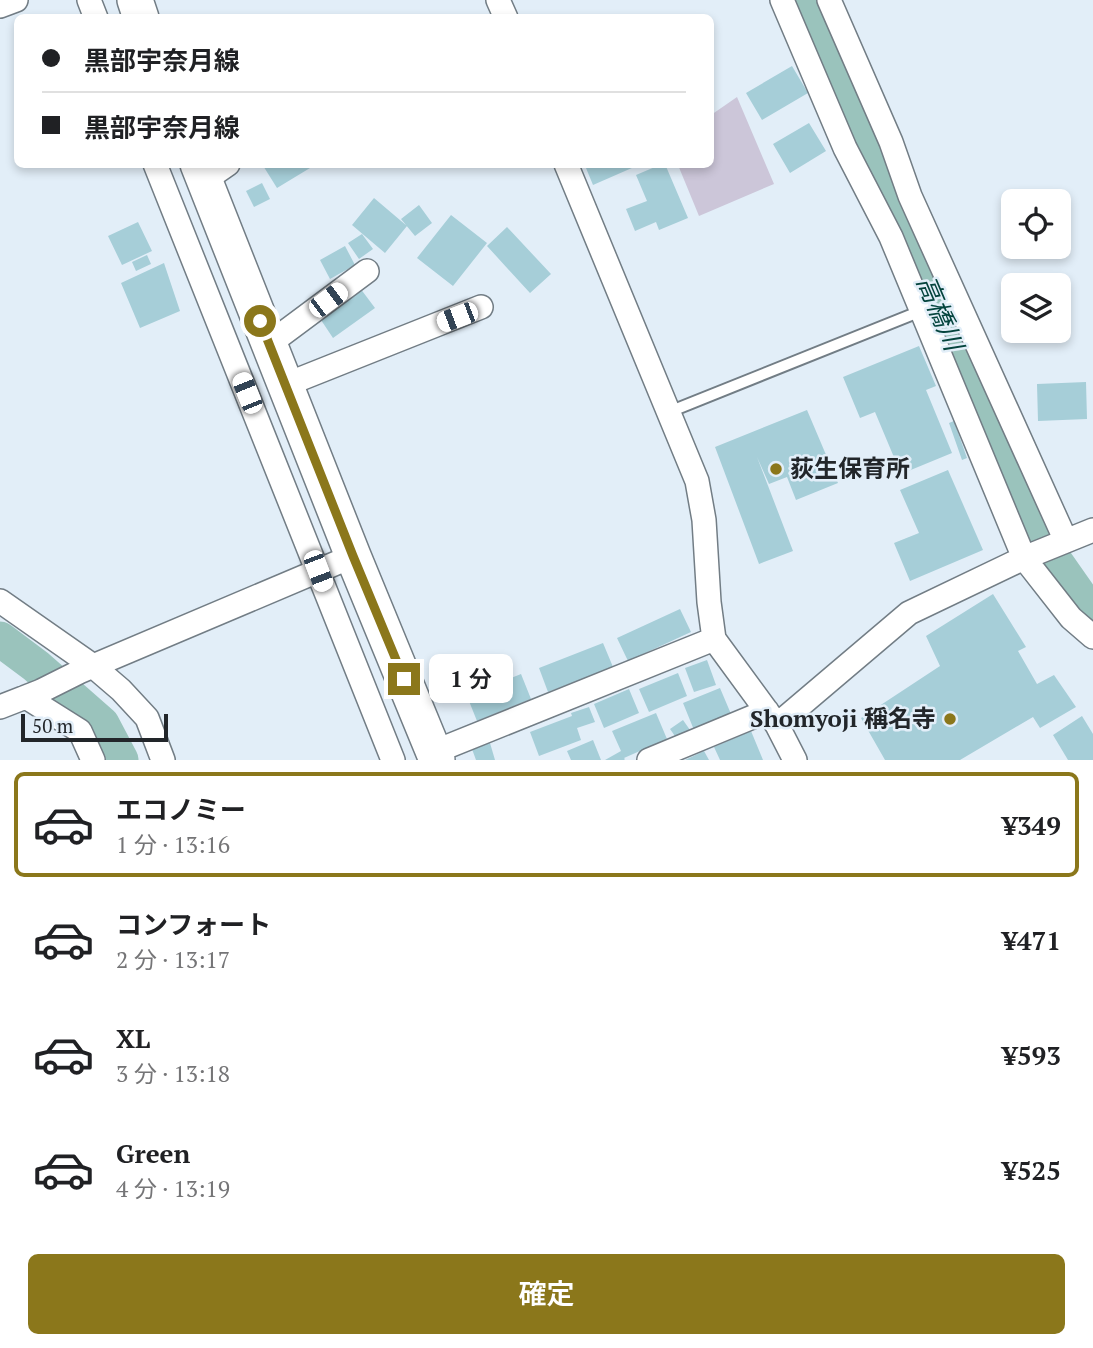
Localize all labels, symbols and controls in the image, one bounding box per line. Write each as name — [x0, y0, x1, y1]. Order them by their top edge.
text: 黒部宇奈月線 — [84, 43, 240, 77]
text: 黒部宇奈月線 — [84, 110, 240, 144]
map controls — [1001, 189, 1071, 343]
button: locate — [1001, 189, 1071, 259]
water label: 高橋川 — [910, 270, 973, 358]
button: layers — [1001, 273, 1071, 343]
car — [305, 279, 352, 321]
car — [434, 300, 481, 334]
route start — [244, 305, 276, 337]
car — [230, 370, 265, 416]
place label: 荻生保育所 — [790, 452, 910, 484]
marker: 荻生保育所 — [768, 461, 784, 477]
car — [301, 548, 336, 594]
callout: 1 分 — [428, 654, 512, 704]
route end — [388, 663, 420, 695]
text: 1 分 — [450, 663, 492, 694]
place label: Shomyoji 稱名寺 — [750, 702, 936, 734]
scale bar — [21, 711, 168, 743]
marker: Shomyoji 稱名寺 — [942, 711, 958, 727]
text: 50 m — [32, 713, 73, 738]
text: エコノミー — [116, 792, 246, 826]
icon: car — [32, 793, 95, 856]
text: ¥349 — [1002, 808, 1061, 842]
text: 1 分 · 13:16 — [116, 829, 230, 860]
text: コンフォート — [116, 907, 271, 941]
icon: car — [32, 908, 95, 971]
text: ¥471 — [1002, 923, 1061, 957]
text: 2 分 · 13:17 — [116, 944, 230, 975]
text: XL — [116, 1021, 150, 1055]
icon: car — [32, 1023, 95, 1086]
text: ¥593 — [1002, 1038, 1061, 1072]
text: 3 分 · 13:18 — [116, 1058, 230, 1089]
text: Green — [116, 1136, 190, 1170]
icon: car — [32, 1138, 95, 1201]
text: ¥525 — [1002, 1153, 1061, 1187]
text: 4 分 · 13:19 — [116, 1173, 230, 1204]
button: 確定 — [28, 1254, 1065, 1334]

